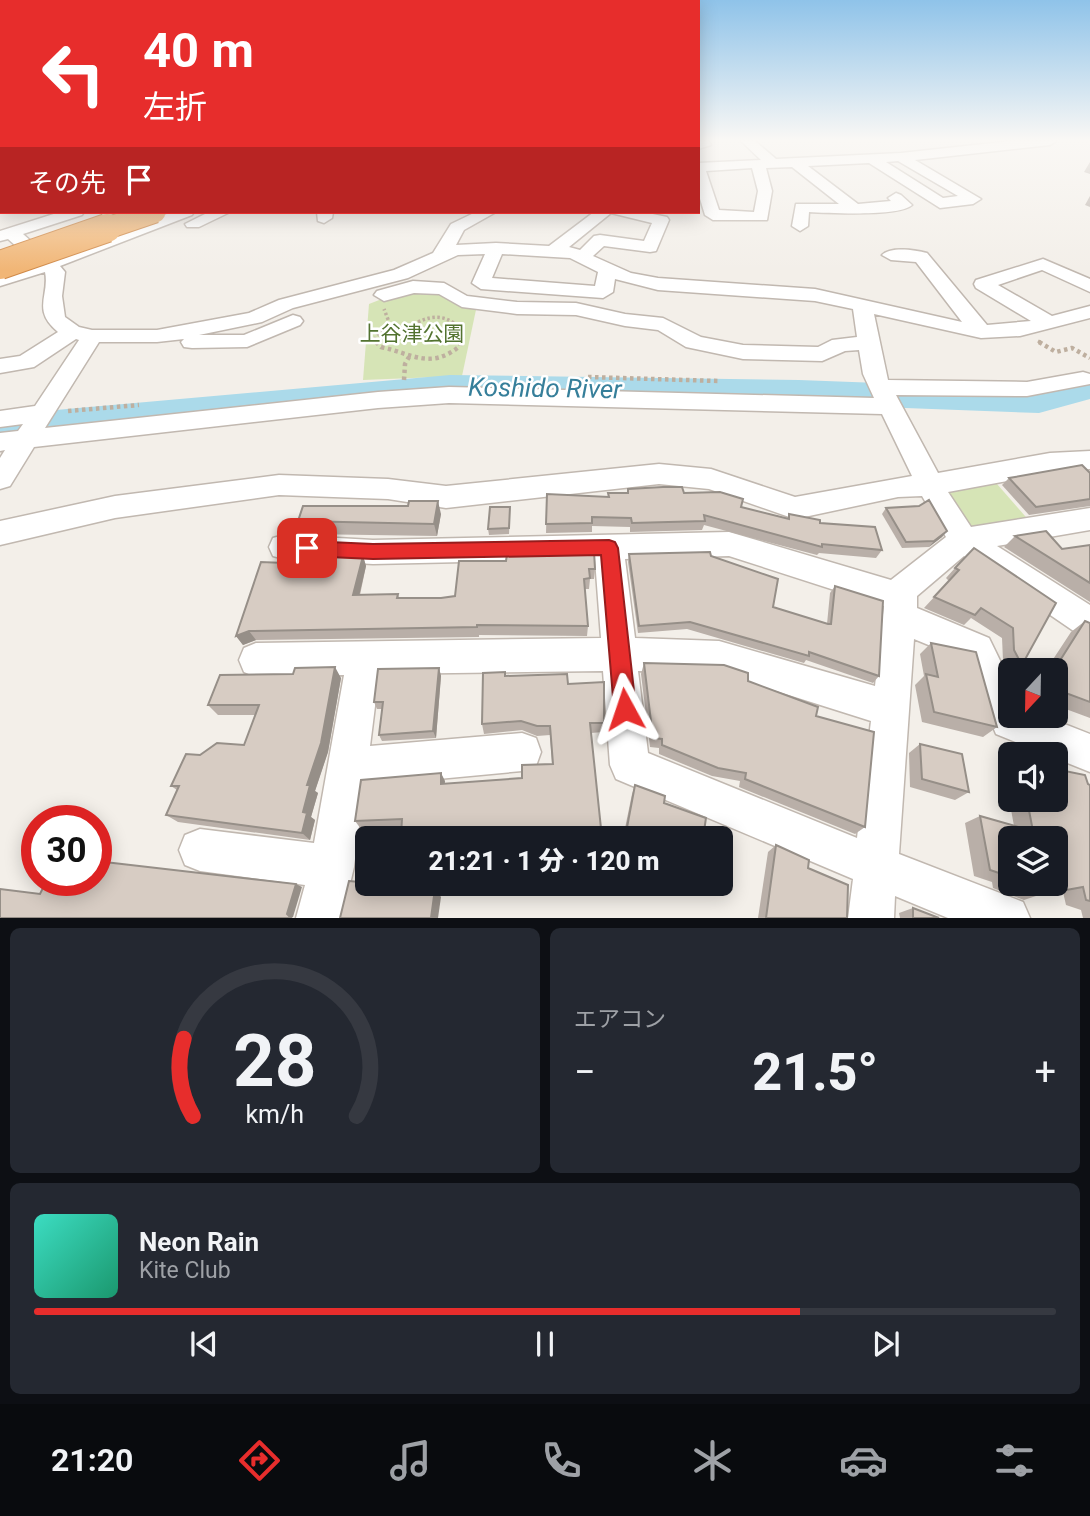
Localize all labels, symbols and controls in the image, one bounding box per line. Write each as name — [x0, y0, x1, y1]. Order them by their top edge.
text: 40 m — [143, 22, 254, 79]
icon: left — [28, 28, 119, 119]
text: 左折 — [143, 88, 207, 126]
icon: arrive — [120, 161, 158, 199]
text: その先 — [28, 168, 106, 198]
park label: 上谷津公園 — [360, 322, 465, 346]
water label: Koshido River — [468, 372, 623, 404]
pin — [277, 518, 337, 578]
icon: arrive — [288, 529, 326, 567]
north arrow — [998, 658, 1068, 728]
map controls — [998, 658, 1068, 896]
position arrow — [588, 672, 662, 746]
button: sound — [998, 742, 1068, 812]
speed limit sign: 30 — [21, 805, 112, 896]
button: layers — [998, 826, 1068, 896]
text: 21:21 · 1 分 · 120 m — [428, 846, 660, 876]
text: エアコン — [574, 1006, 666, 1033]
text: 28 — [233, 1019, 317, 1105]
text: 21.5° — [752, 1042, 878, 1103]
text: − — [574, 1050, 596, 1094]
text: + — [1034, 1050, 1056, 1094]
text: km/h — [246, 1100, 304, 1129]
text: Neon Rain — [139, 1227, 259, 1257]
text: Kite Club — [139, 1257, 231, 1284]
icon: previous — [185, 1325, 223, 1363]
icon: pause — [526, 1325, 564, 1363]
icon: next — [867, 1325, 905, 1363]
icon: directions — [235, 1436, 284, 1485]
icon: music — [386, 1436, 435, 1485]
icon: phone — [537, 1436, 586, 1485]
icon: climate — [688, 1436, 737, 1485]
icon: car — [839, 1436, 888, 1485]
icon: filters — [990, 1436, 1039, 1485]
text: 21:20 — [51, 1441, 133, 1479]

